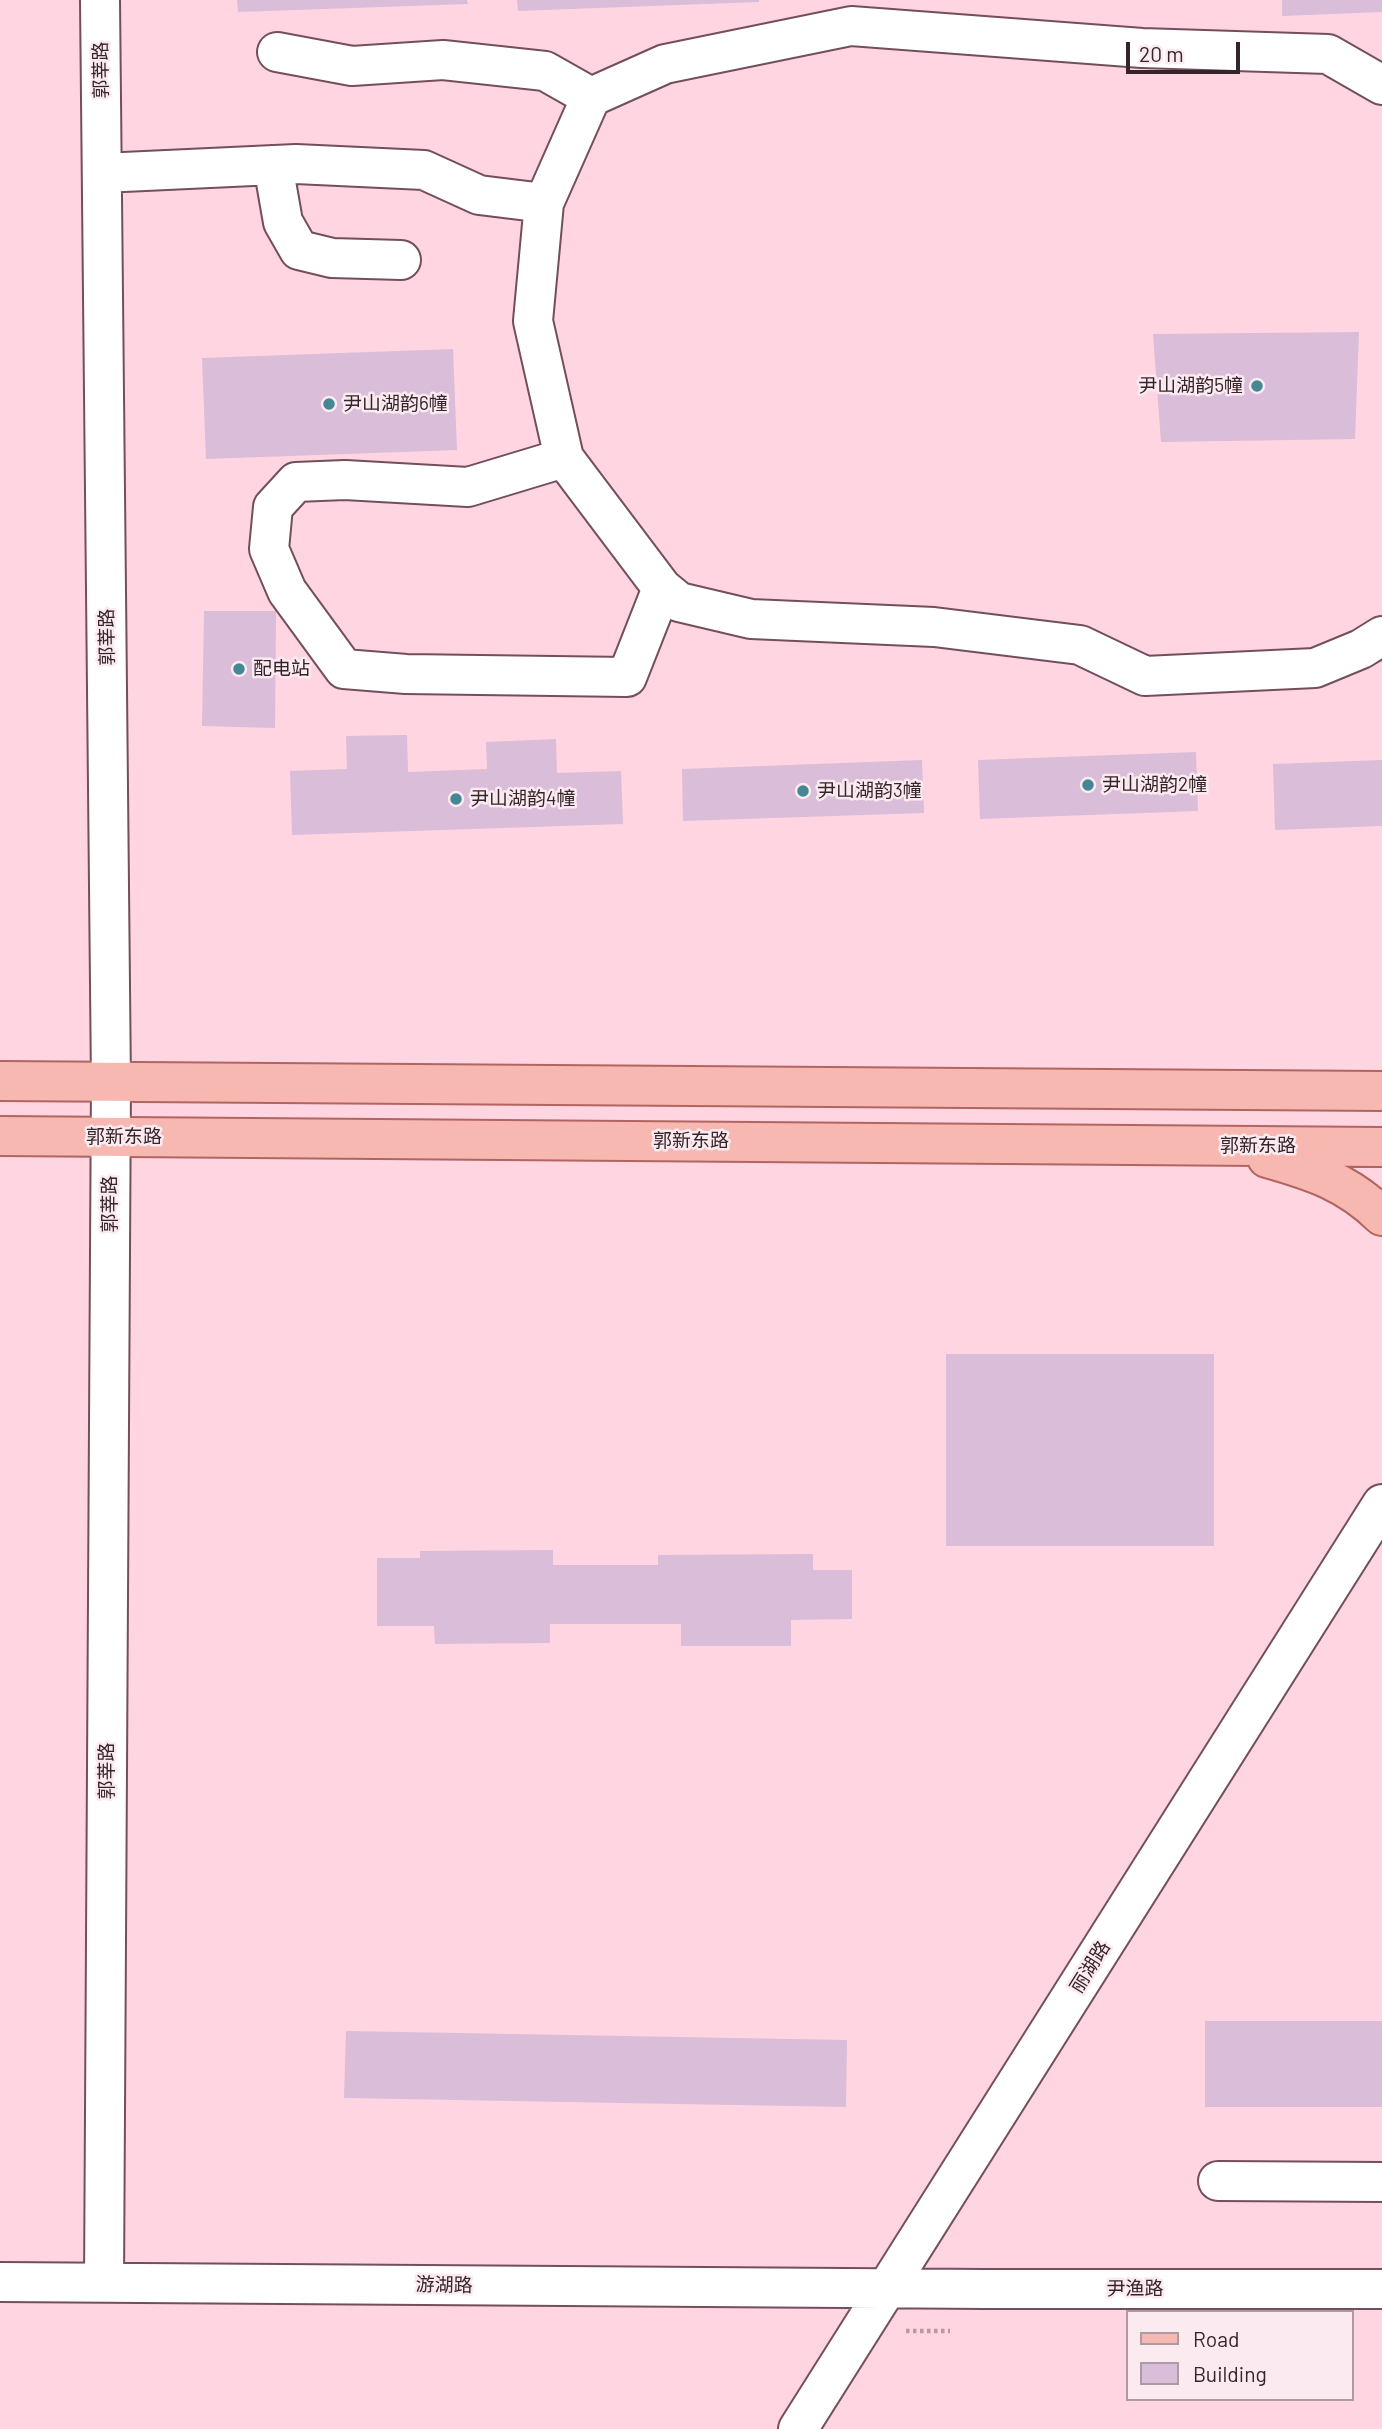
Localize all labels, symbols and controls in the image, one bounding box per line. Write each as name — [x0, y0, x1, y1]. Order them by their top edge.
scale bar — [1130, 28, 1244, 72]
street label: 郭莘路 — [89, 41, 113, 99]
text: 20 m — [1139, 41, 1184, 66]
place label: 尹山湖韵5幢 — [1138, 375, 1243, 397]
marker: 尹山湖韵5幢 — [1249, 378, 1265, 394]
place label: 尹山湖韵6幢 — [343, 393, 448, 415]
marker: 尹山湖韵6幢 — [321, 396, 337, 412]
street label: 郭莘路 — [95, 608, 119, 666]
place label: 配电站 — [253, 658, 310, 680]
marker: 配电站 — [231, 661, 247, 677]
place label: 尹山湖韵2幢 — [1102, 774, 1207, 796]
marker: 尹山湖韵2幢 — [1080, 777, 1096, 793]
place label: 尹山湖韵3幢 — [817, 780, 922, 802]
marker: 尹山湖韵3幢 — [795, 783, 811, 799]
place label: 尹山湖韵4幢 — [470, 788, 575, 810]
marker: 尹山湖韵4幢 — [448, 791, 464, 807]
street label: 郭新东路 — [86, 1126, 162, 1148]
street label: 郭新东路 — [653, 1130, 729, 1152]
street label: 郭新东路 — [1220, 1135, 1296, 1157]
street label: 郭莘路 — [99, 1176, 121, 1232]
street label: 郭莘路 — [96, 1743, 118, 1799]
street label: 丽湖路 — [1065, 1937, 1115, 1997]
street label: 游湖路 — [415, 2273, 473, 2297]
street label: 尹渔路 — [1107, 2278, 1163, 2300]
legend — [1126, 2310, 1354, 2401]
text: Road — [1193, 2326, 1239, 2351]
text: Building — [1193, 2361, 1267, 2386]

